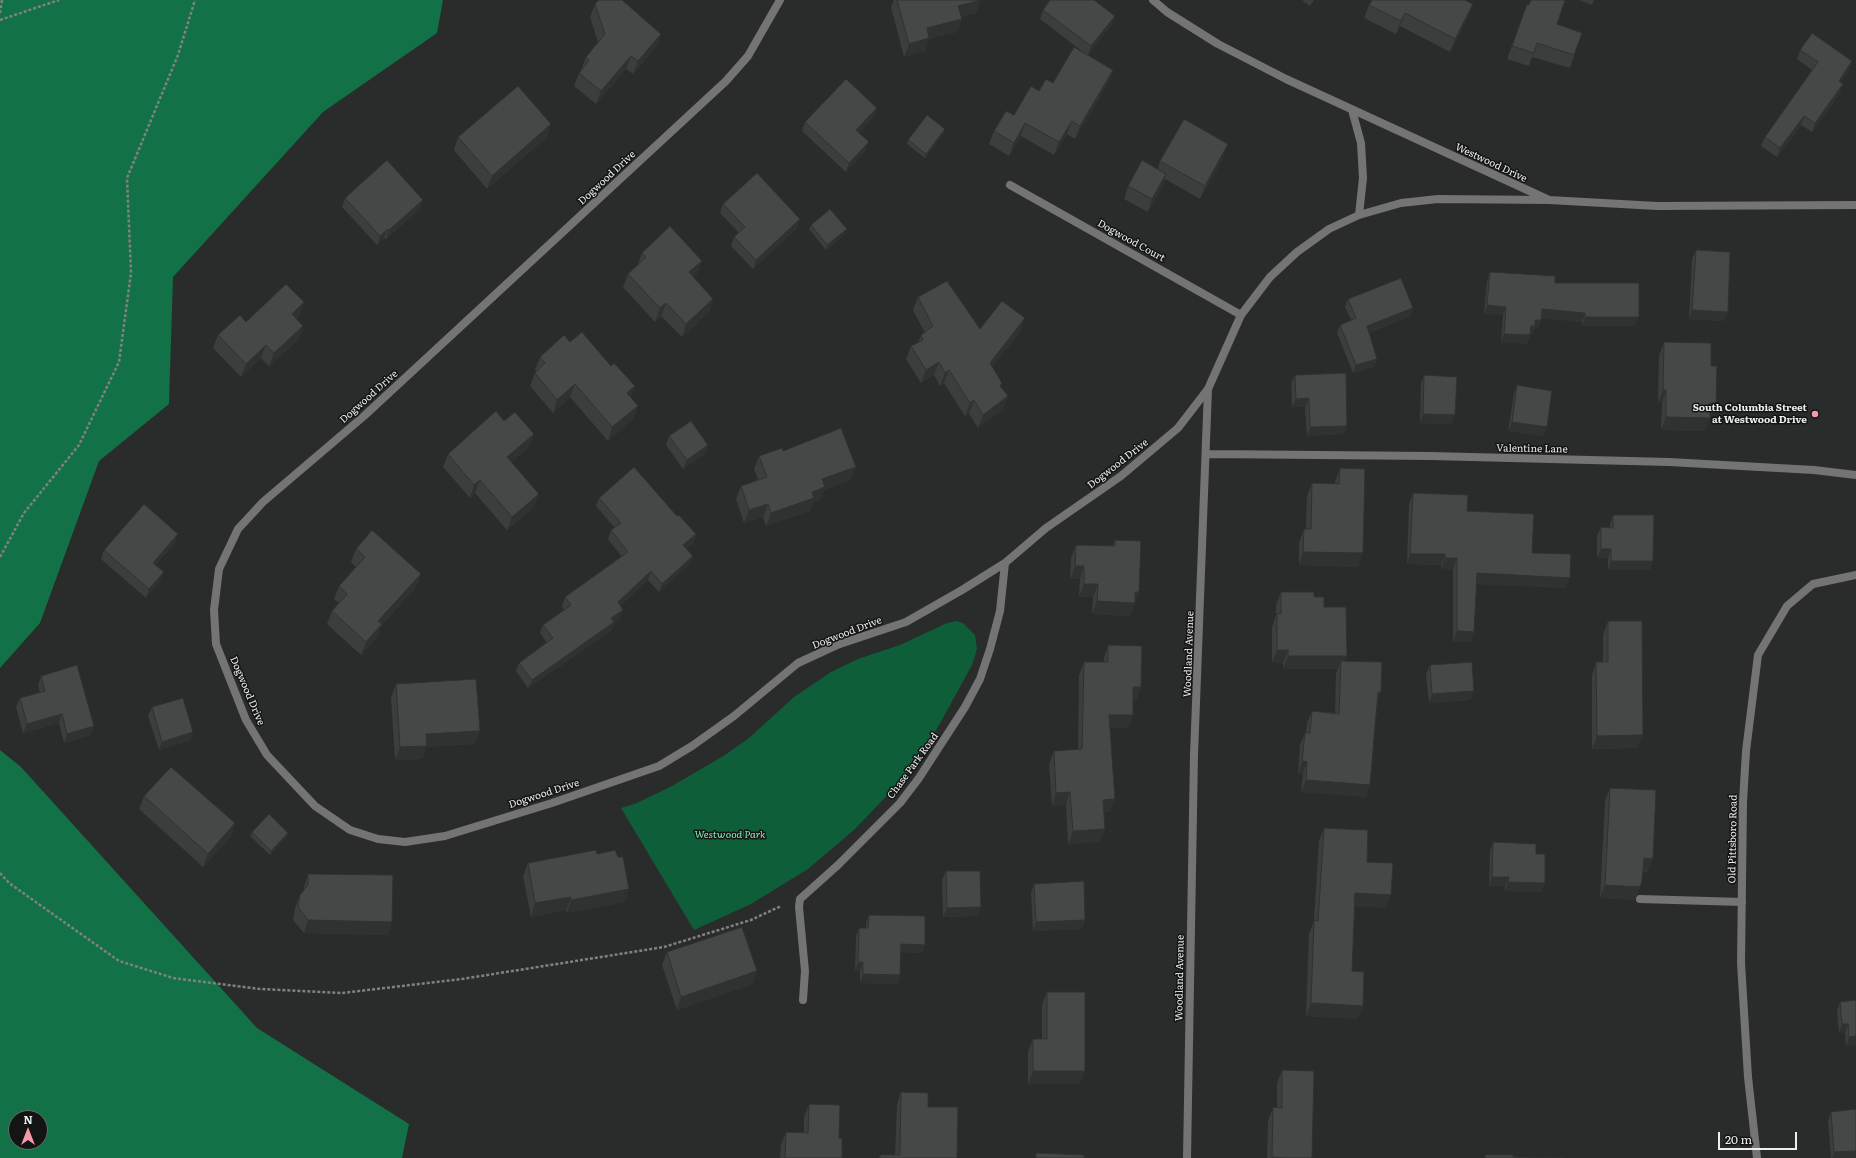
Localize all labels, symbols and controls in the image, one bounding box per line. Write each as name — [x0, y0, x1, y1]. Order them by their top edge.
street label: Westwood Drive — [1453, 141, 1529, 185]
street label: Dogwood Drive — [576, 148, 638, 208]
street label: Dogwood Court — [1095, 218, 1167, 264]
street label: Dogwood Drive — [338, 368, 400, 426]
place label: South Columbia Street at Westwood Drive — [1693, 402, 1807, 426]
marker: South Columbia Street at Westwood Drive — [1810, 409, 1820, 419]
street label: Dogwood Drive — [1085, 437, 1151, 491]
street label: Valentine Lane — [1496, 442, 1568, 456]
street label: Woodland Avenue — [1181, 611, 1197, 697]
street label: Dogwood Drive — [810, 614, 884, 652]
street label: Dogwood Drive — [227, 655, 267, 727]
street label: Chase Park Road — [885, 731, 941, 801]
street label: Dogwood Drive — [507, 777, 581, 811]
street label: Old Pittsboro Road — [1726, 795, 1740, 883]
park label: Westwood Park — [695, 829, 765, 841]
street label: Woodland Avenue — [1173, 935, 1187, 1021]
north arrow — [8, 1110, 48, 1150]
text: N — [23, 1111, 33, 1127]
scale bar — [1720, 1124, 1799, 1150]
text: 20 m — [1725, 1130, 1752, 1148]

